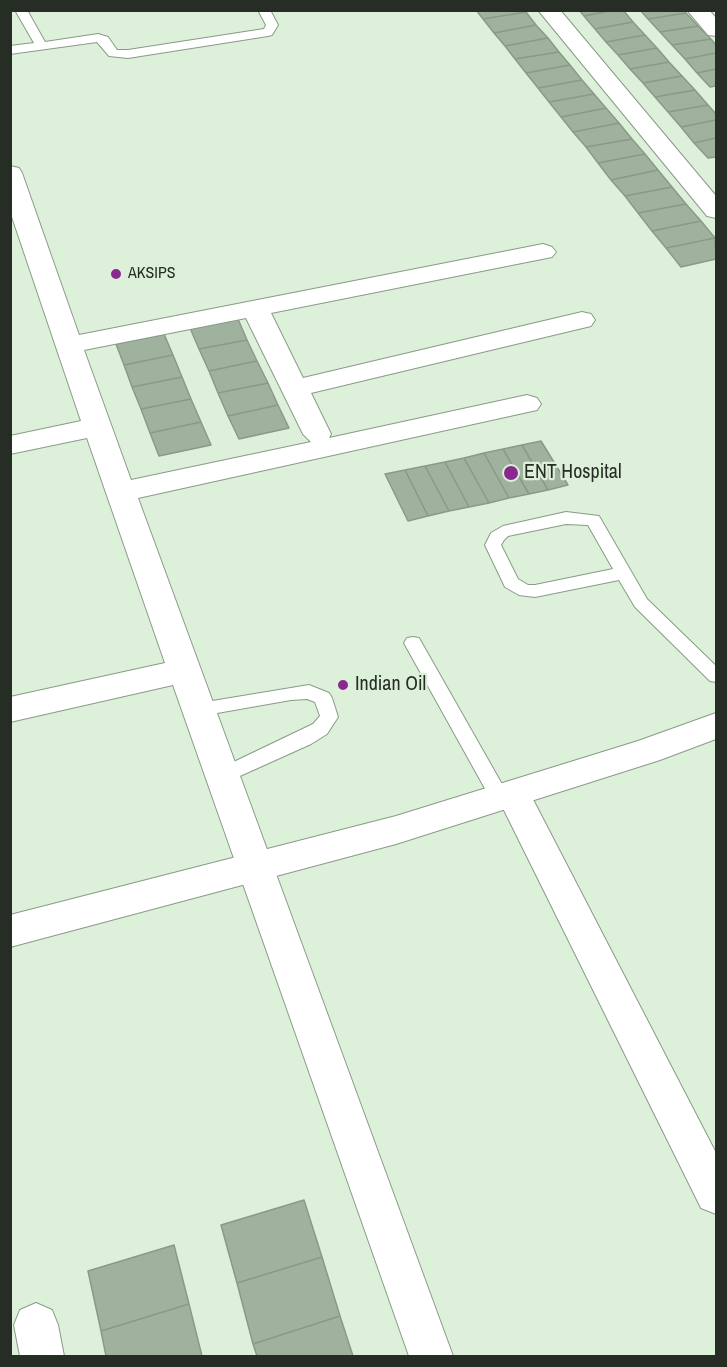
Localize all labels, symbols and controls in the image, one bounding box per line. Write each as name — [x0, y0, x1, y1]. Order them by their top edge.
place label: AKSIPS — [128, 264, 175, 284]
marker: AKSIPS — [109, 267, 123, 281]
place label: ENT Hospital — [524, 461, 622, 485]
marker: ENT Hospital — [502, 464, 520, 482]
place label: Indian Oil — [355, 673, 426, 697]
marker: Indian Oil — [336, 678, 350, 692]

